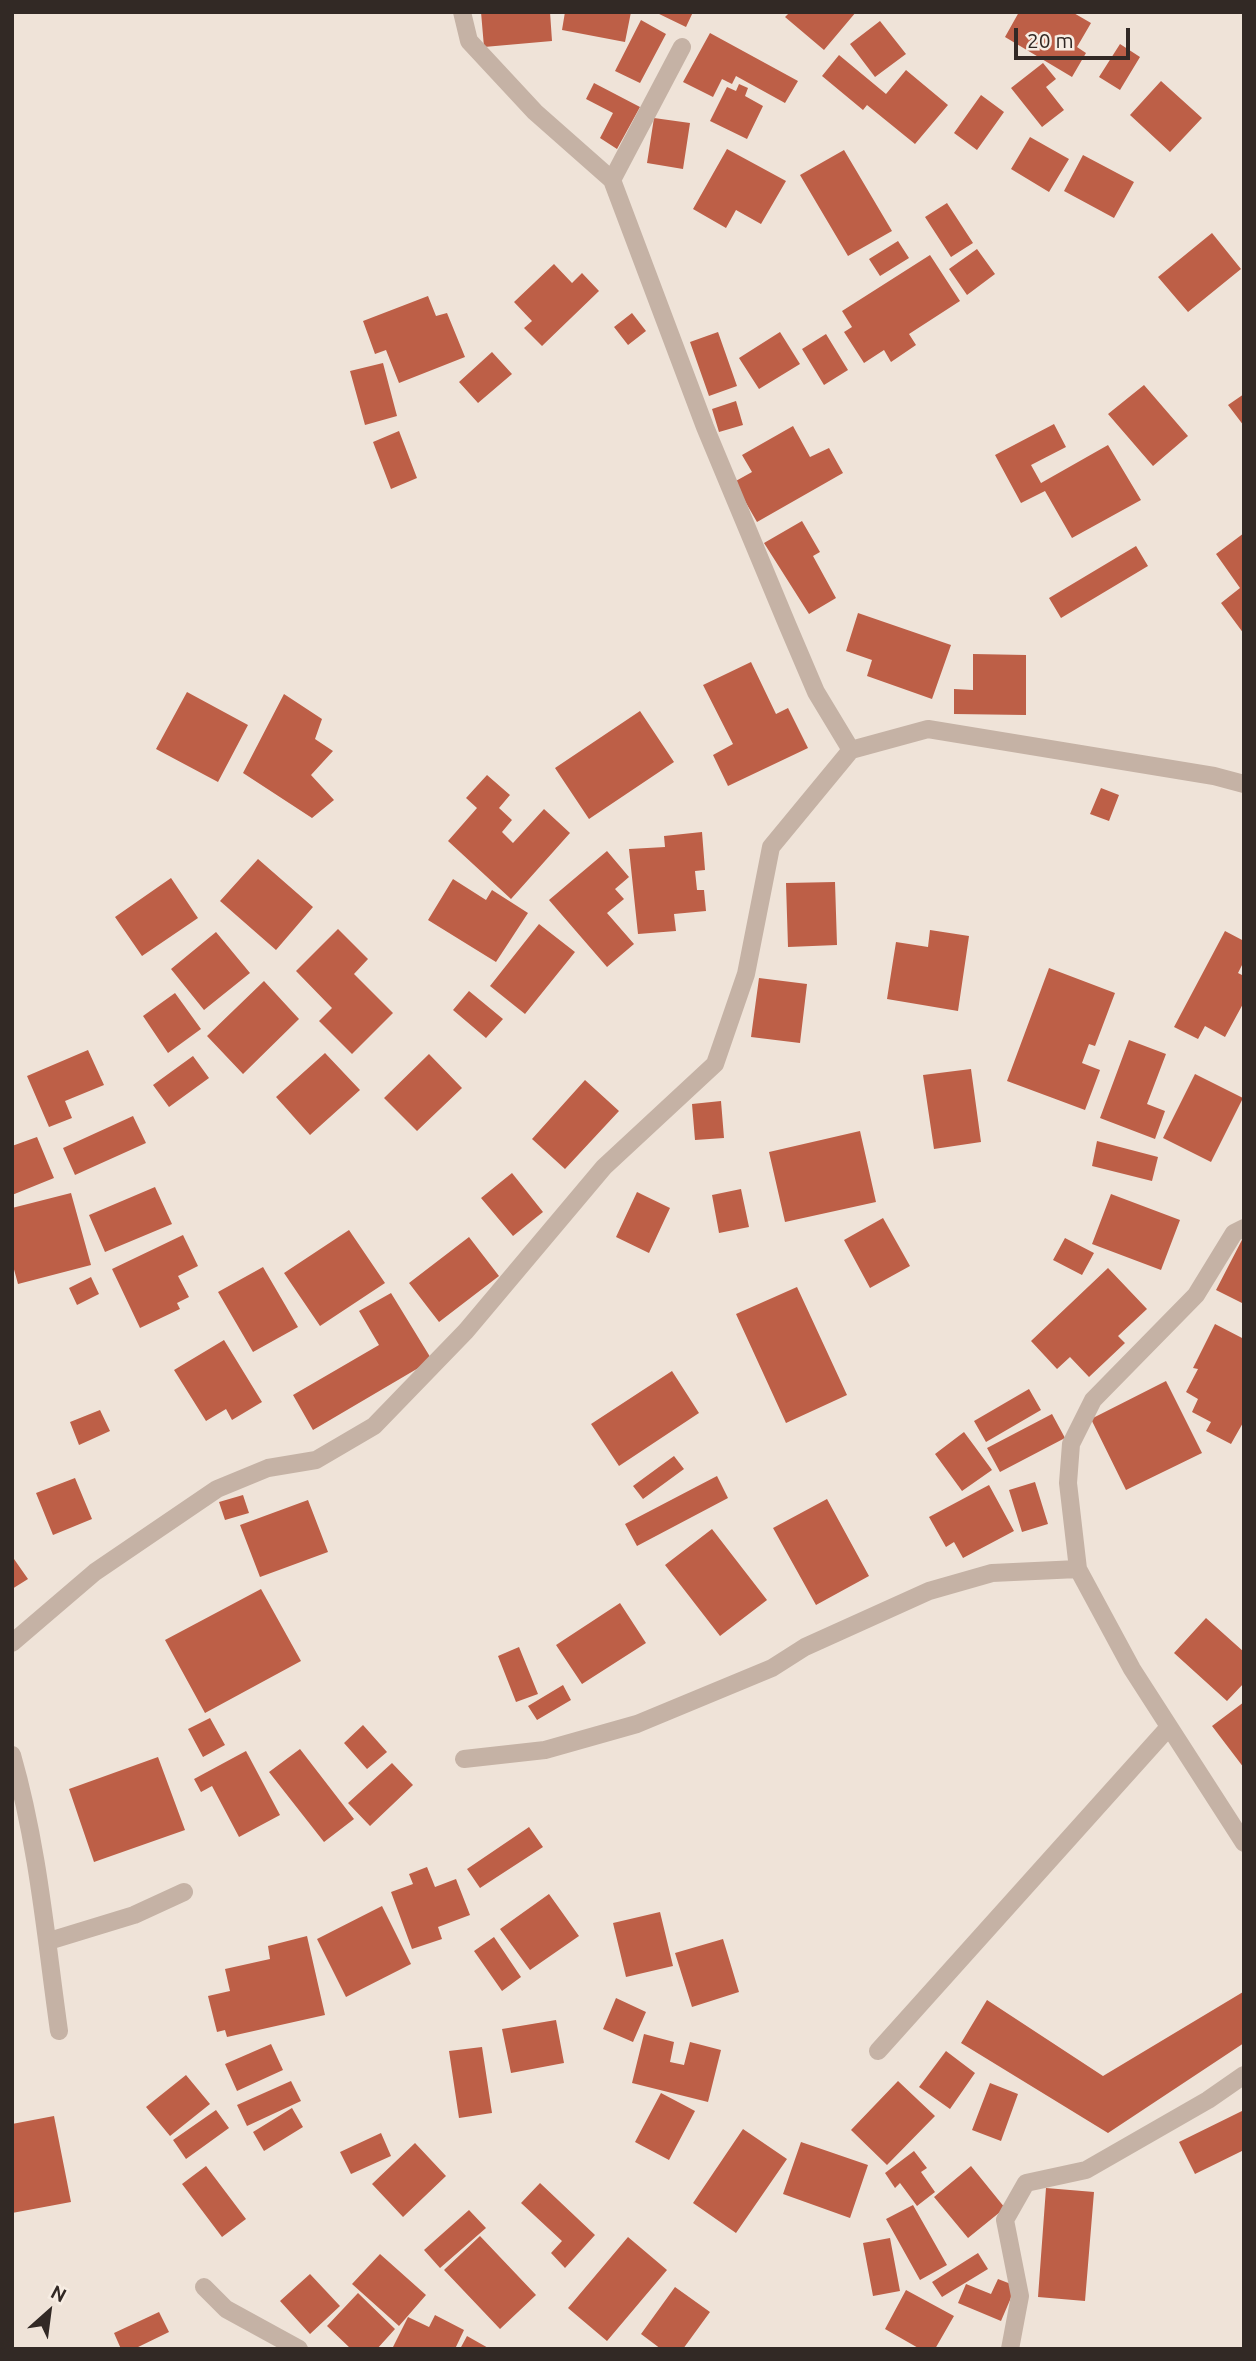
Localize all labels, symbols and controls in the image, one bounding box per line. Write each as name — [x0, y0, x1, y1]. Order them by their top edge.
scale bar — [1018, 14, 1134, 58]
text: 20 m — [1027, 28, 1074, 52]
north arrow — [14, 2277, 84, 2347]
text: N — [47, 2280, 70, 2307]

